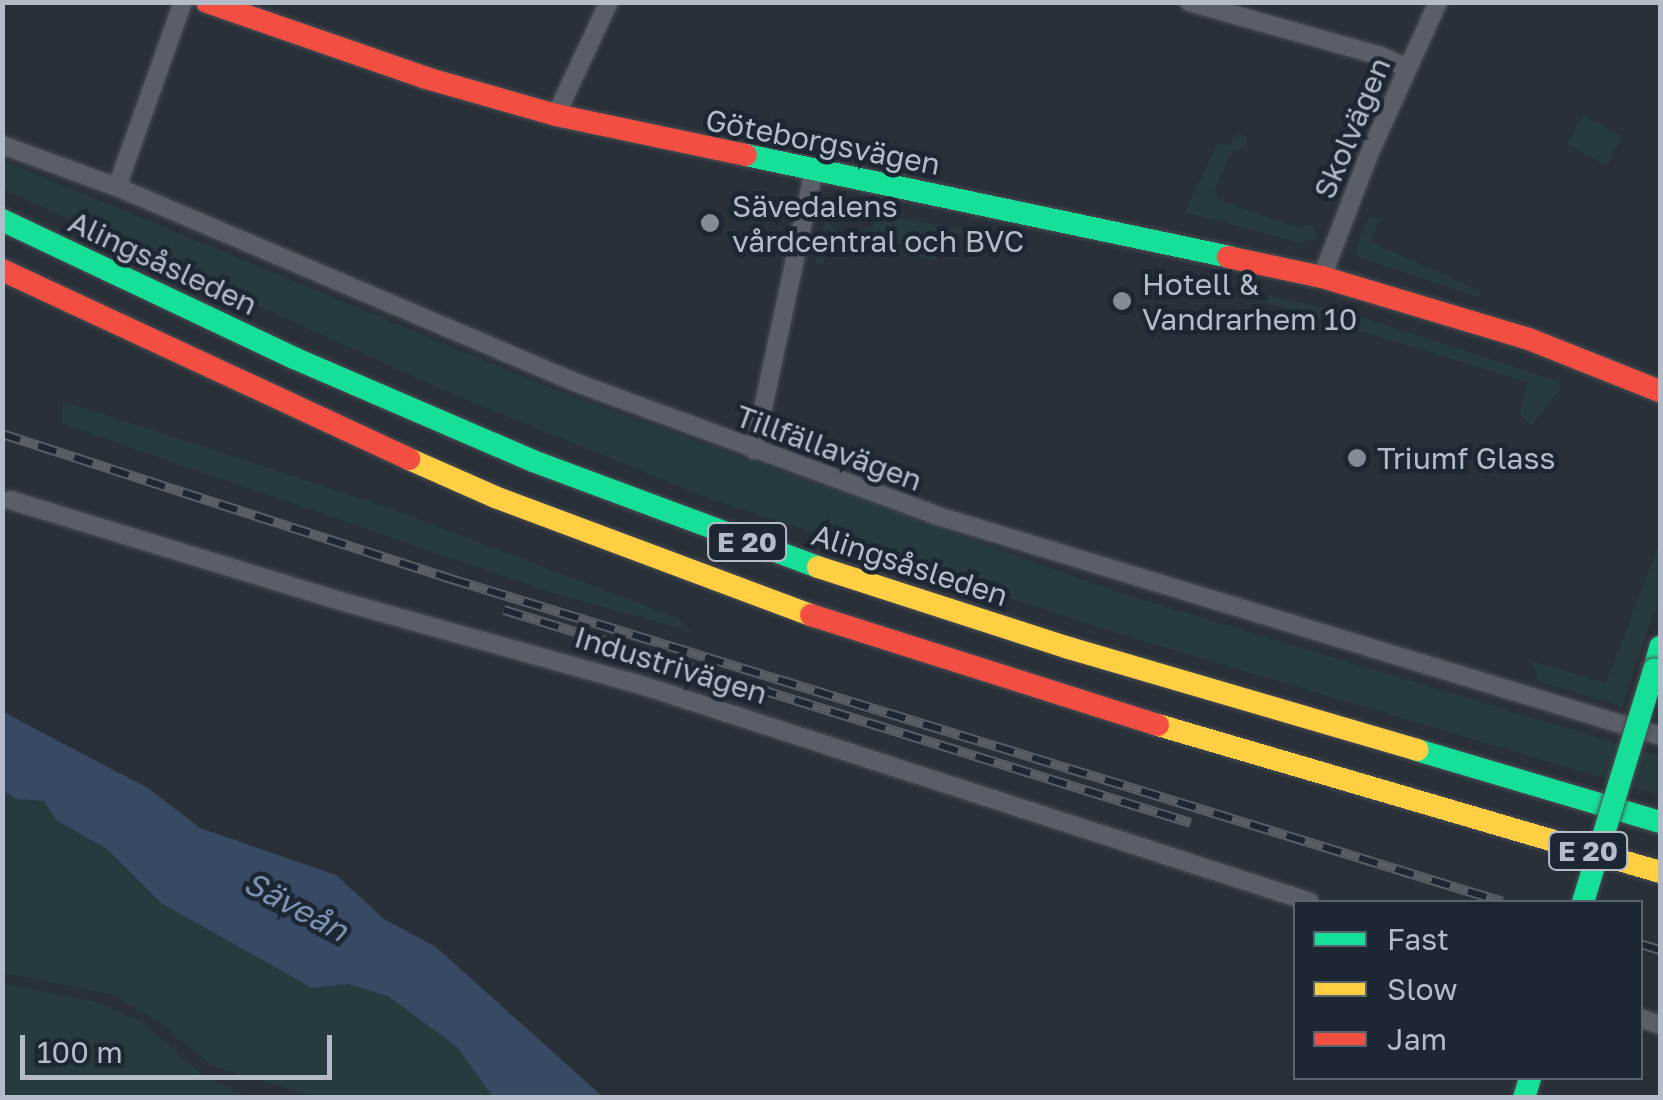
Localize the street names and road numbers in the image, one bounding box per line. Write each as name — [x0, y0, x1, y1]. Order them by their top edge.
street label: Skolvägen — [1306, 52, 1398, 204]
street label: Göteborgsvägen — [703, 102, 943, 182]
street label: Alingsåsleden — [63, 204, 263, 322]
street label: Tillfällavägen — [731, 398, 927, 498]
street label: Alingsåsleden — [808, 516, 1012, 614]
road number: E 20 — [707, 519, 787, 565]
street label: Industrivägen — [570, 619, 772, 711]
road number: E 20 — [1548, 828, 1628, 874]

